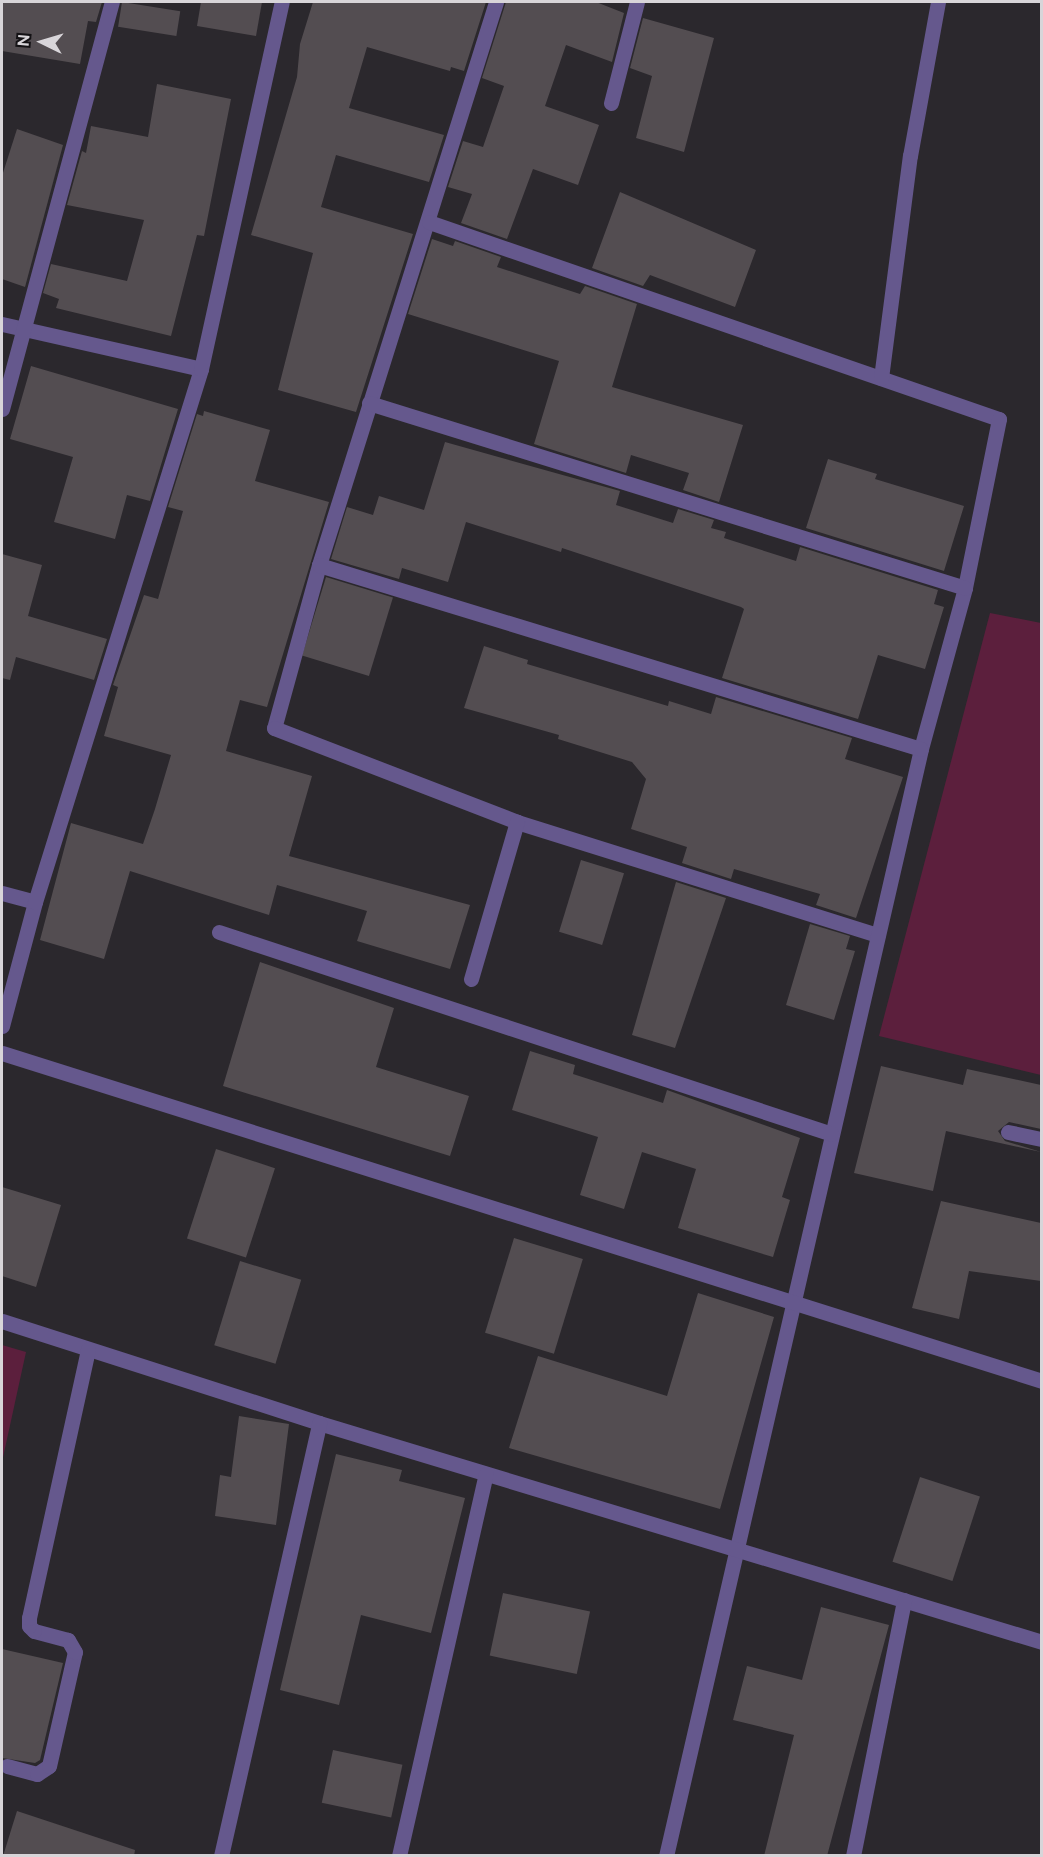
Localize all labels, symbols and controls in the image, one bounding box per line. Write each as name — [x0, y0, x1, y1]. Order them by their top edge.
north arrow — [12, 12, 72, 72]
text: N — [14, 33, 34, 47]

